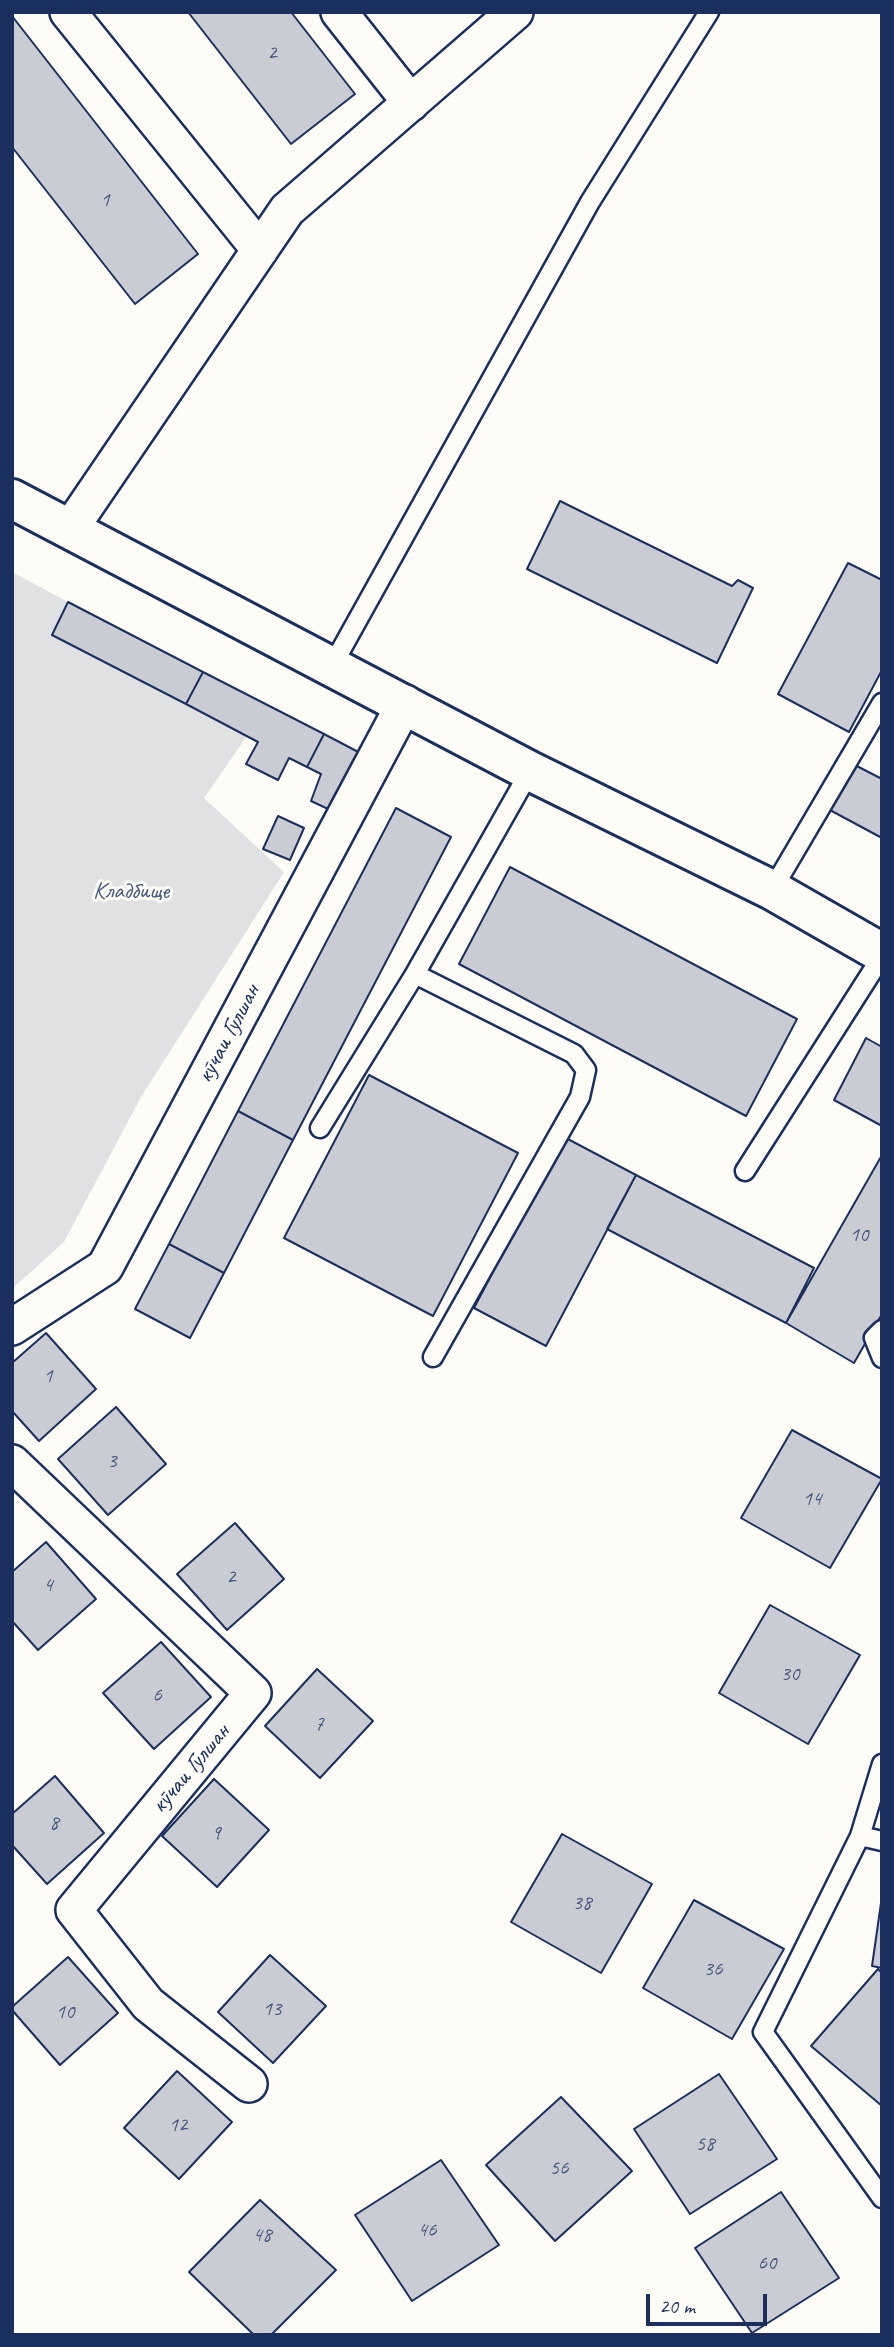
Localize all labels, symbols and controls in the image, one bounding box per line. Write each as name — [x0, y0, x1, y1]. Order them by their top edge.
house number: 2 — [267, 40, 277, 66]
house number: 1 — [100, 187, 110, 213]
park label: Кладбище — [93, 878, 169, 906]
street label: кӯчаи Гулшан — [191, 980, 267, 1088]
house number: 10 — [850, 1222, 868, 1248]
house number: 1 — [43, 1363, 53, 1389]
house number: 3 — [107, 1448, 117, 1474]
house number: 14 — [803, 1486, 821, 1512]
house number: 2 — [226, 1564, 236, 1590]
house number: 4 — [43, 1572, 53, 1598]
house number: 30 — [781, 1661, 799, 1687]
house number: 6 — [152, 1682, 162, 1708]
house number: 7 — [314, 1711, 324, 1737]
street label: кӯчаи Гулшан — [145, 1719, 237, 1819]
house number: 8 — [49, 1810, 59, 1836]
house number: 9 — [211, 1820, 221, 1846]
house number: 38 — [573, 1890, 591, 1916]
house number: 36 — [704, 1956, 722, 1982]
house number: 13 — [263, 1996, 281, 2022]
house number: 10 — [56, 1999, 74, 2025]
house number: 12 — [169, 2112, 187, 2138]
house number: 58 — [696, 2131, 714, 2157]
house number: 56 — [550, 2155, 568, 2181]
house number: 46 — [418, 2217, 436, 2243]
house number: 48 — [253, 2222, 271, 2248]
house number: 60 — [758, 2250, 776, 2276]
scale bar — [649, 2280, 770, 2324]
text: 20 m — [659, 2293, 695, 2319]

